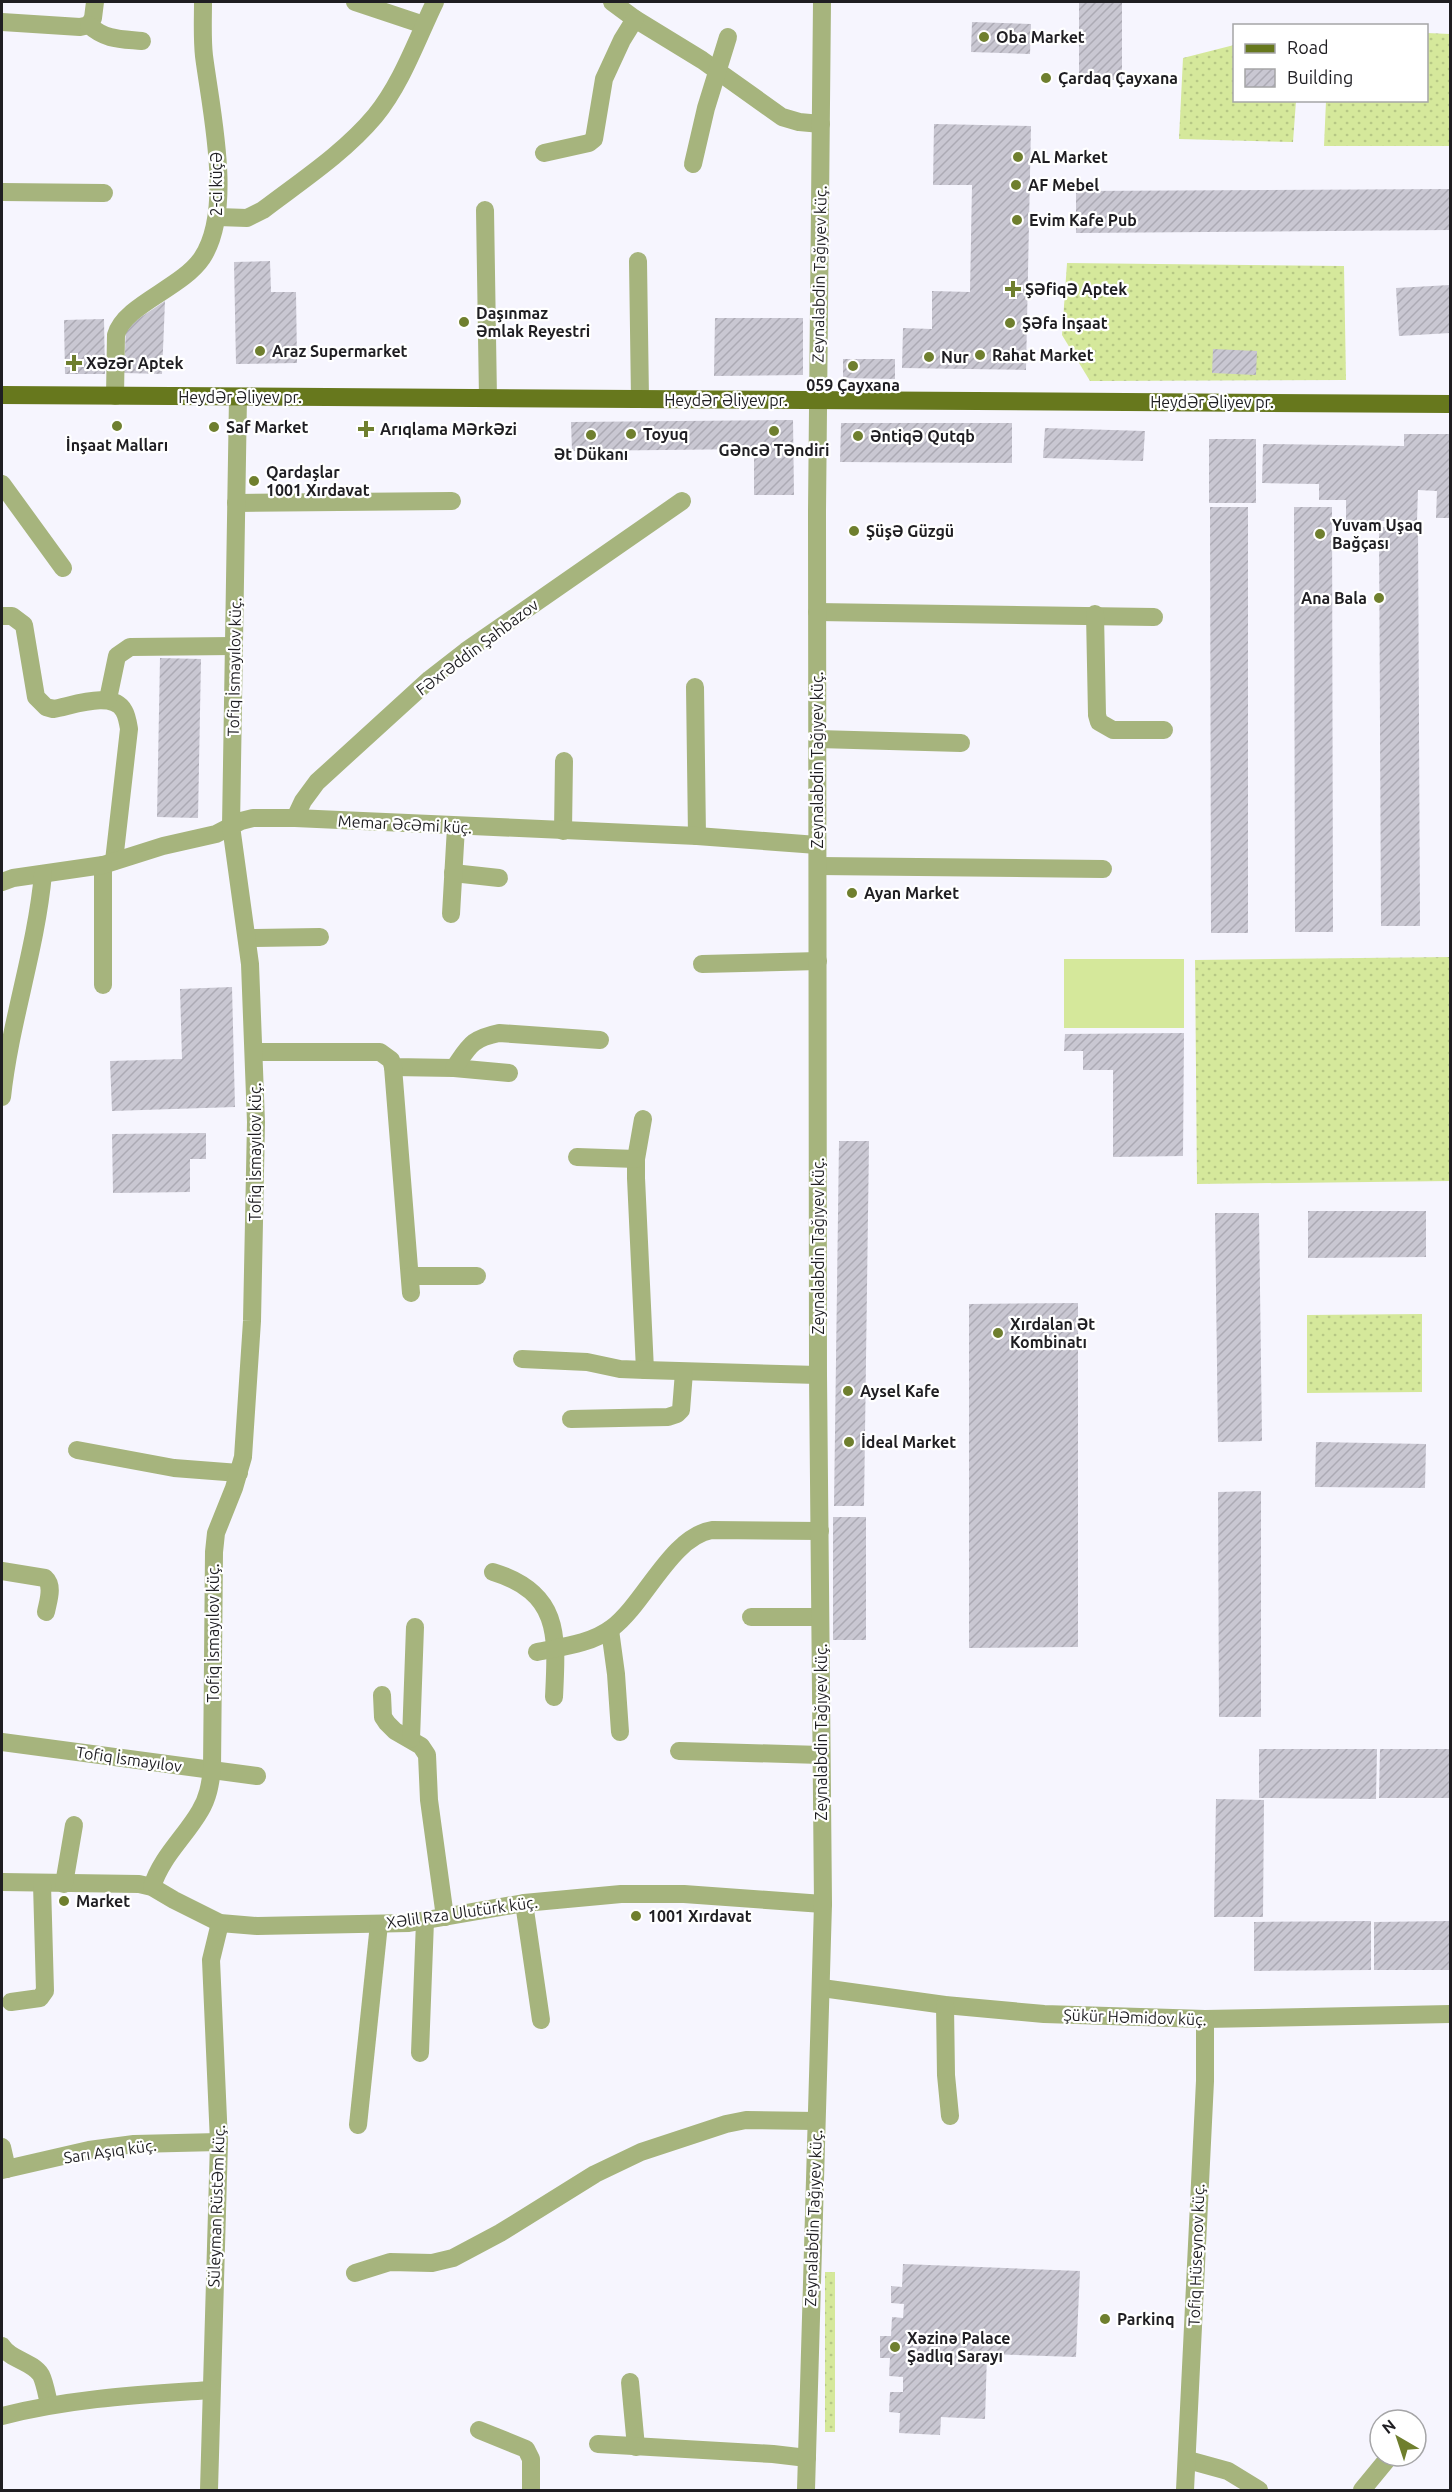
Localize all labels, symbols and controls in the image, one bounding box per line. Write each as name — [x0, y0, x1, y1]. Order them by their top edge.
legend — [1233, 24, 1428, 102]
place label: Oba Market — [996, 28, 1085, 46]
marker: Oba Market — [977, 30, 991, 44]
text: Road — [1287, 37, 1329, 57]
text: Building — [1287, 67, 1353, 87]
place label: Çardaq Çayxana — [1058, 69, 1178, 88]
marker: Çardaq Çayxana — [1039, 71, 1053, 85]
place label: AL Market — [1030, 148, 1108, 166]
marker: AL Market — [1011, 150, 1025, 164]
street label: 2-ci küçə — [207, 152, 225, 216]
place label: AF Mebel — [1028, 176, 1099, 194]
marker: AF Mebel — [1009, 178, 1023, 192]
street label: Zeynalabdin Tağıyev küç. — [808, 185, 830, 363]
place label: Evim Kafe Pub — [1029, 211, 1137, 229]
marker: Evim Kafe Pub — [1010, 213, 1024, 227]
place label: Şəfiqə Aptek — [1025, 280, 1127, 299]
marker: Şəfiqə Aptek — [1006, 282, 1020, 296]
place label: Daşınmaz Əmlak Reyestri — [476, 304, 590, 340]
place label: Şəfa İnşaat — [1022, 314, 1108, 333]
marker: Daşınmaz Əmlak Reyestri — [457, 315, 471, 329]
marker: Şəfa İnşaat — [1003, 316, 1017, 330]
place label: Araz Supermarket — [272, 342, 408, 360]
marker: Araz Supermarket — [253, 344, 267, 358]
place label: Rahat Market — [992, 346, 1094, 364]
place label: Nur — [941, 348, 969, 366]
marker: Rahat Market — [973, 348, 987, 362]
marker: Nur — [922, 350, 936, 364]
place label: Xəzər Aptek — [86, 354, 183, 372]
marker: Xəzər Aptek — [67, 356, 81, 370]
marker: 059 Çayxana — [846, 359, 860, 373]
place label: 059 Çayxana — [806, 376, 900, 395]
street label: Heydər Əliyev pr. — [178, 388, 302, 406]
street label: Heydər Əliyev pr. — [664, 391, 788, 409]
street label: Heydər Əliyev pr. — [1150, 393, 1274, 411]
place label: Saf Market — [226, 418, 309, 436]
marker: İnşaat Malları — [110, 419, 124, 433]
marker: Saf Market — [207, 420, 221, 434]
marker: Arıqlama Mərkəzi — [357, 420, 375, 438]
place label: Arıqlama Mərkəzi — [380, 420, 517, 438]
marker: Gəncə Təndiri — [767, 424, 781, 438]
place label: Toyuq — [643, 425, 688, 443]
marker: Toyuq — [624, 427, 638, 441]
place label: Əntiqə Qutqb — [870, 427, 975, 445]
marker: Ət Dükanı — [584, 428, 598, 442]
marker: Əntiqə Qutqb — [851, 429, 865, 443]
place label: İnşaat Malları — [66, 436, 168, 455]
place label: Gəncə Təndiri — [719, 441, 829, 459]
place label: Ət Dükanı — [554, 445, 628, 463]
place label: Qardaşlar 1001 Xırdavat — [266, 463, 370, 499]
marker: Qardaşlar 1001 Xırdavat — [247, 474, 261, 488]
place label: Yuvam Uşaq Bağçası — [1332, 516, 1423, 553]
place label: Şüşə Güzgü — [866, 522, 954, 541]
marker: Şüşə Güzgü — [847, 524, 861, 538]
marker: Yuvam Uşaq Bağçası — [1313, 527, 1327, 541]
place label: Ana Bala — [1301, 589, 1367, 607]
marker: Ana Bala — [1372, 591, 1386, 605]
street label: Fəxrəddin Şahbazov — [412, 595, 542, 699]
street label: Tofiq İsmayılov küç. — [224, 597, 244, 737]
street label: Zeynalabdin Tağıyev küç. — [808, 671, 826, 849]
street label: Memar Əcəmi küç. — [337, 811, 473, 837]
place label: Ayan Market — [864, 884, 959, 902]
marker: Ayan Market — [845, 886, 859, 900]
street label: Tofiq İsmayılov küç. — [246, 1083, 264, 1221]
street label: Zeynalabdin Tağıyev küç. — [809, 1157, 827, 1335]
place label: Xırdalan Ət Kombinatı — [1010, 1315, 1095, 1351]
marker: Xırdalan Ət Kombinatı — [991, 1326, 1005, 1340]
place label: Aysel Kafe — [860, 1382, 940, 1400]
marker: Aysel Kafe — [841, 1384, 855, 1398]
place label: İdeal Market — [861, 1433, 956, 1451]
marker: İdeal Market — [842, 1435, 856, 1449]
street label: Tofiq İsmayılov küç. — [204, 1564, 222, 1702]
street label: Zeynalabdin Tağıyev küç. — [812, 1643, 830, 1821]
street label: Tofiq İsmayılov — [75, 1743, 183, 1775]
place label: Market — [76, 1892, 130, 1910]
street label: Xəlil Rza Ulutürk küç. — [385, 1892, 539, 1932]
marker: Market — [57, 1894, 71, 1908]
place label: 1001 Xırdavat — [648, 1907, 752, 1925]
marker: 1001 Xırdavat — [629, 1909, 643, 1923]
street label: Şükür Həmidov küç. — [1063, 2006, 1207, 2028]
street label: Süleyman Rüstəm küç. — [204, 2124, 228, 2288]
street label: Zeynalabdin Tağıyev küç. — [801, 2129, 825, 2307]
street label: Sarı Aşıq küç. — [62, 2136, 158, 2166]
street label: Tofiq Hüseynov küç. — [1185, 2183, 1207, 2327]
place label: Parkinq — [1117, 2310, 1174, 2328]
marker: Parkinq — [1098, 2312, 1112, 2326]
place label: Xәzinә Palace Şadlıq Sarayı — [907, 2329, 1010, 2366]
marker: Xәzinә Palace Şadlıq Sarayı — [888, 2340, 902, 2354]
north arrow — [1368, 2408, 1428, 2468]
text: N — [1378, 2416, 1399, 2437]

